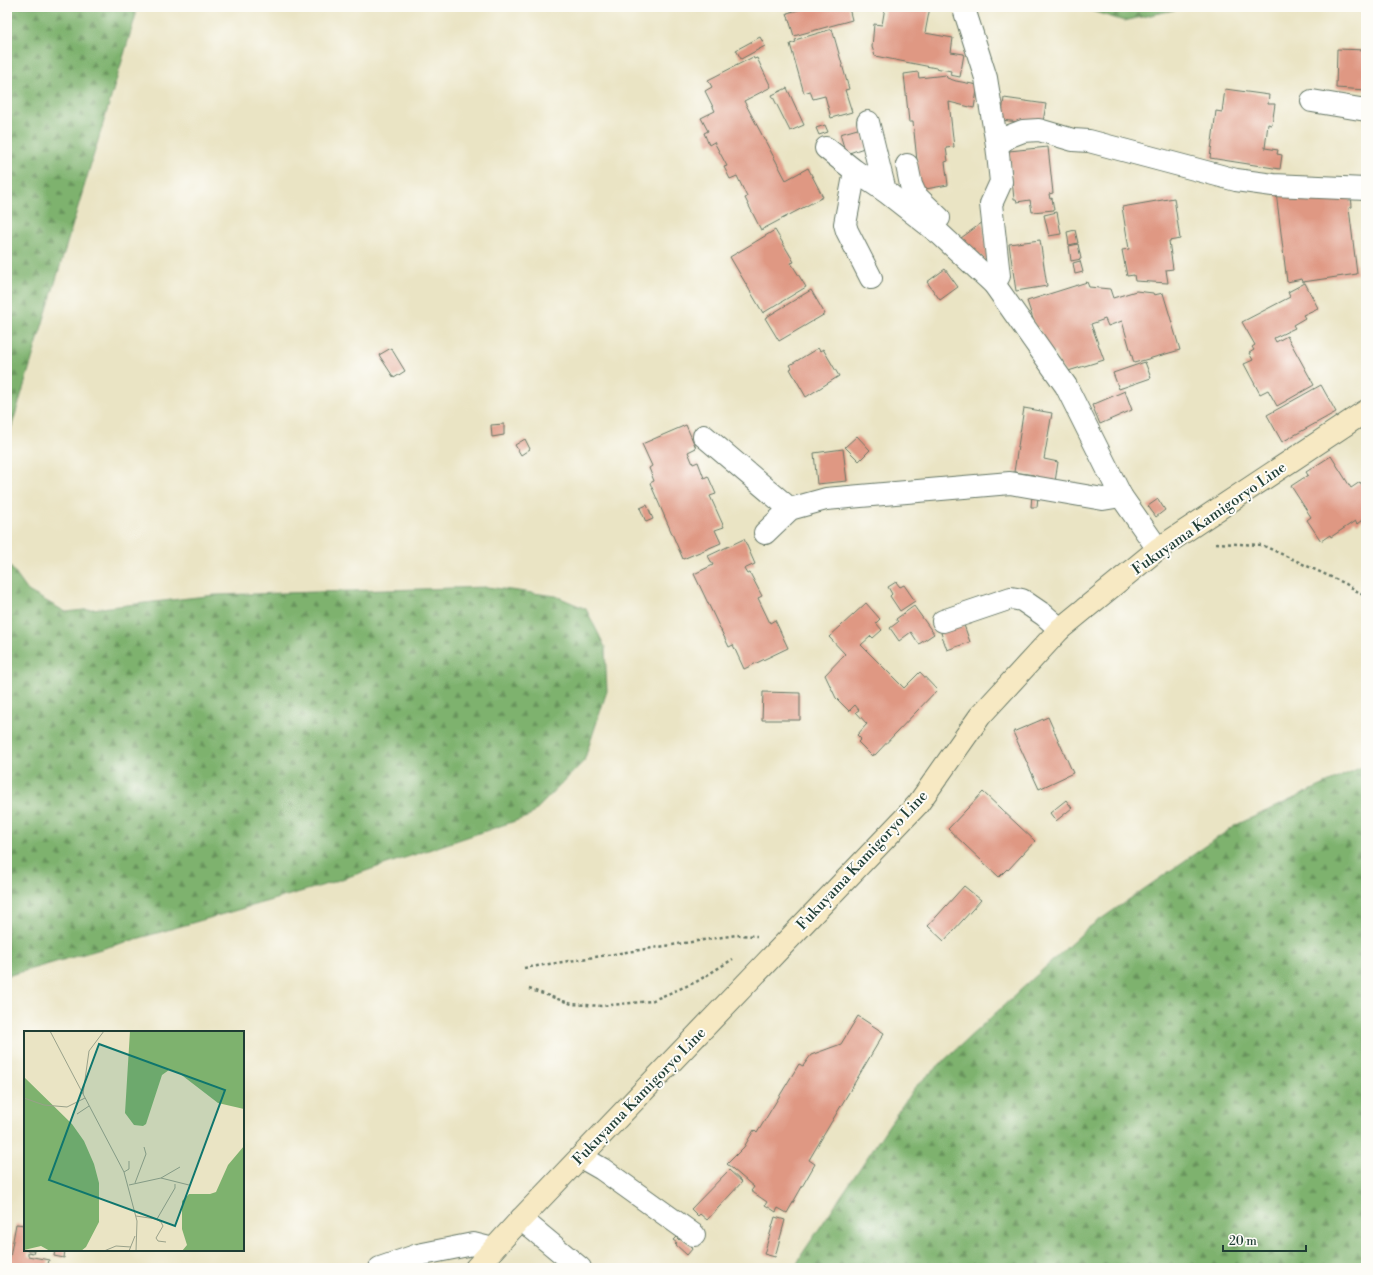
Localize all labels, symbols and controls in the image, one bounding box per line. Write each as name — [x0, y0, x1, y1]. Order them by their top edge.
street label: Fukuyama Kamigoryo Line — [1128, 458, 1290, 579]
street label: Fukuyama Kamigoryo Line — [793, 787, 932, 934]
street label: Fukuyama Kamigoryo Line — [569, 1024, 710, 1169]
inset map — [24, 1031, 244, 1251]
scale bar — [1223, 1227, 1306, 1253]
text: 20 m — [1229, 1234, 1257, 1249]

